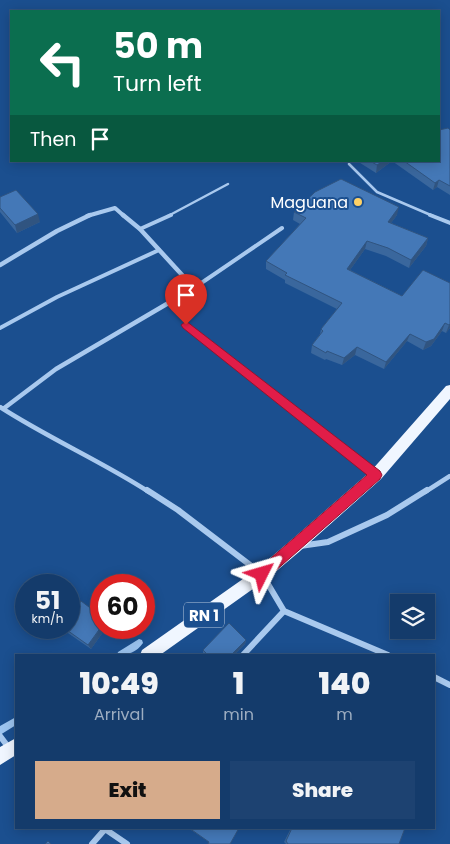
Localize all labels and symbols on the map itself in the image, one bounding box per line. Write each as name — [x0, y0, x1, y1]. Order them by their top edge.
place label: Maguana — [270, 191, 348, 214]
marker: Maguana — [352, 196, 364, 208]
pin — [165, 274, 207, 325]
position arrow — [235, 547, 287, 599]
speed limit sign: 60 — [90, 574, 155, 639]
road number: RN 1 — [184, 602, 224, 628]

